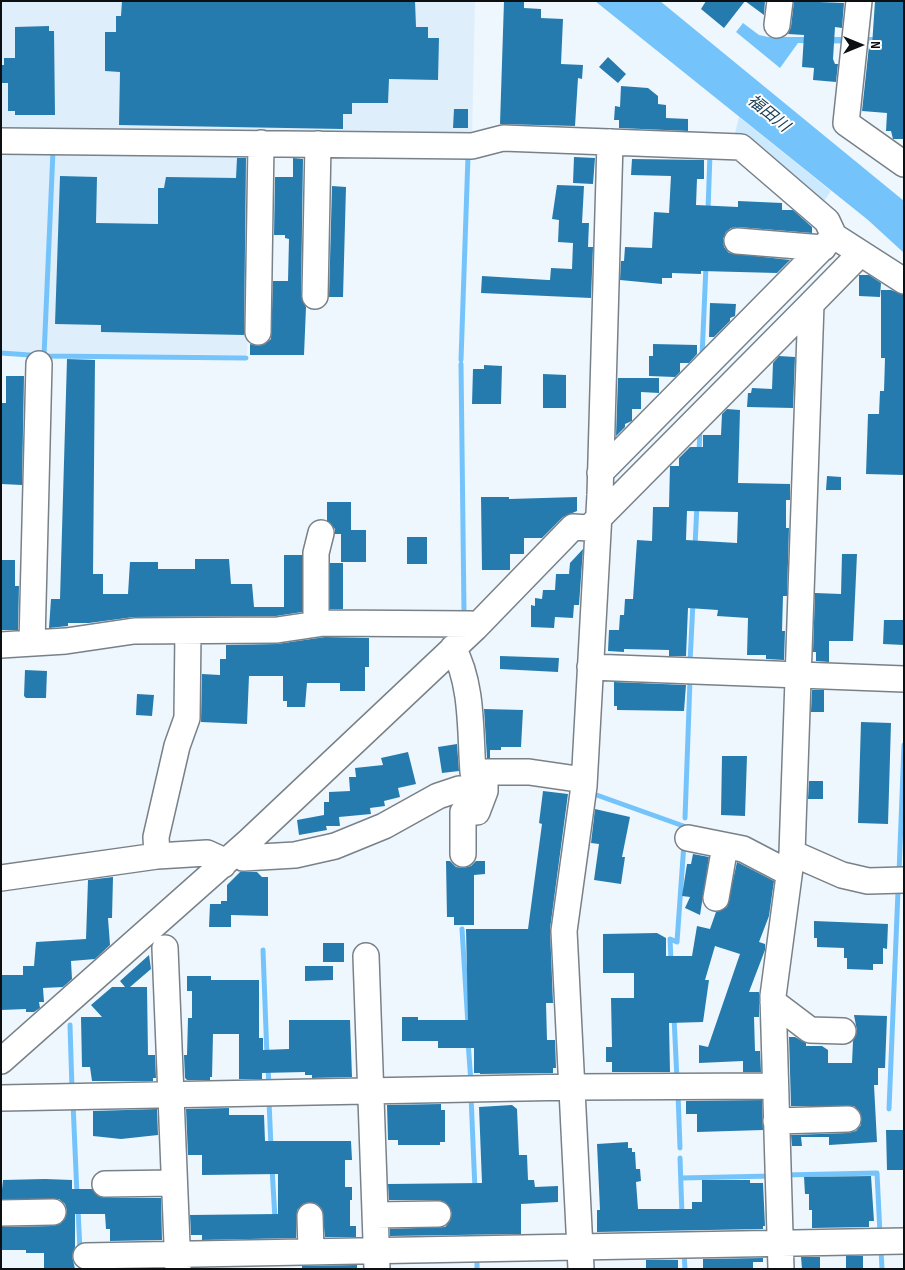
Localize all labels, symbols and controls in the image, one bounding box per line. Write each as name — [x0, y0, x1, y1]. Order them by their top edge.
north arrow — [835, 20, 885, 70]
text: N — [867, 41, 884, 49]
water label: 福田川 — [743, 91, 793, 137]

